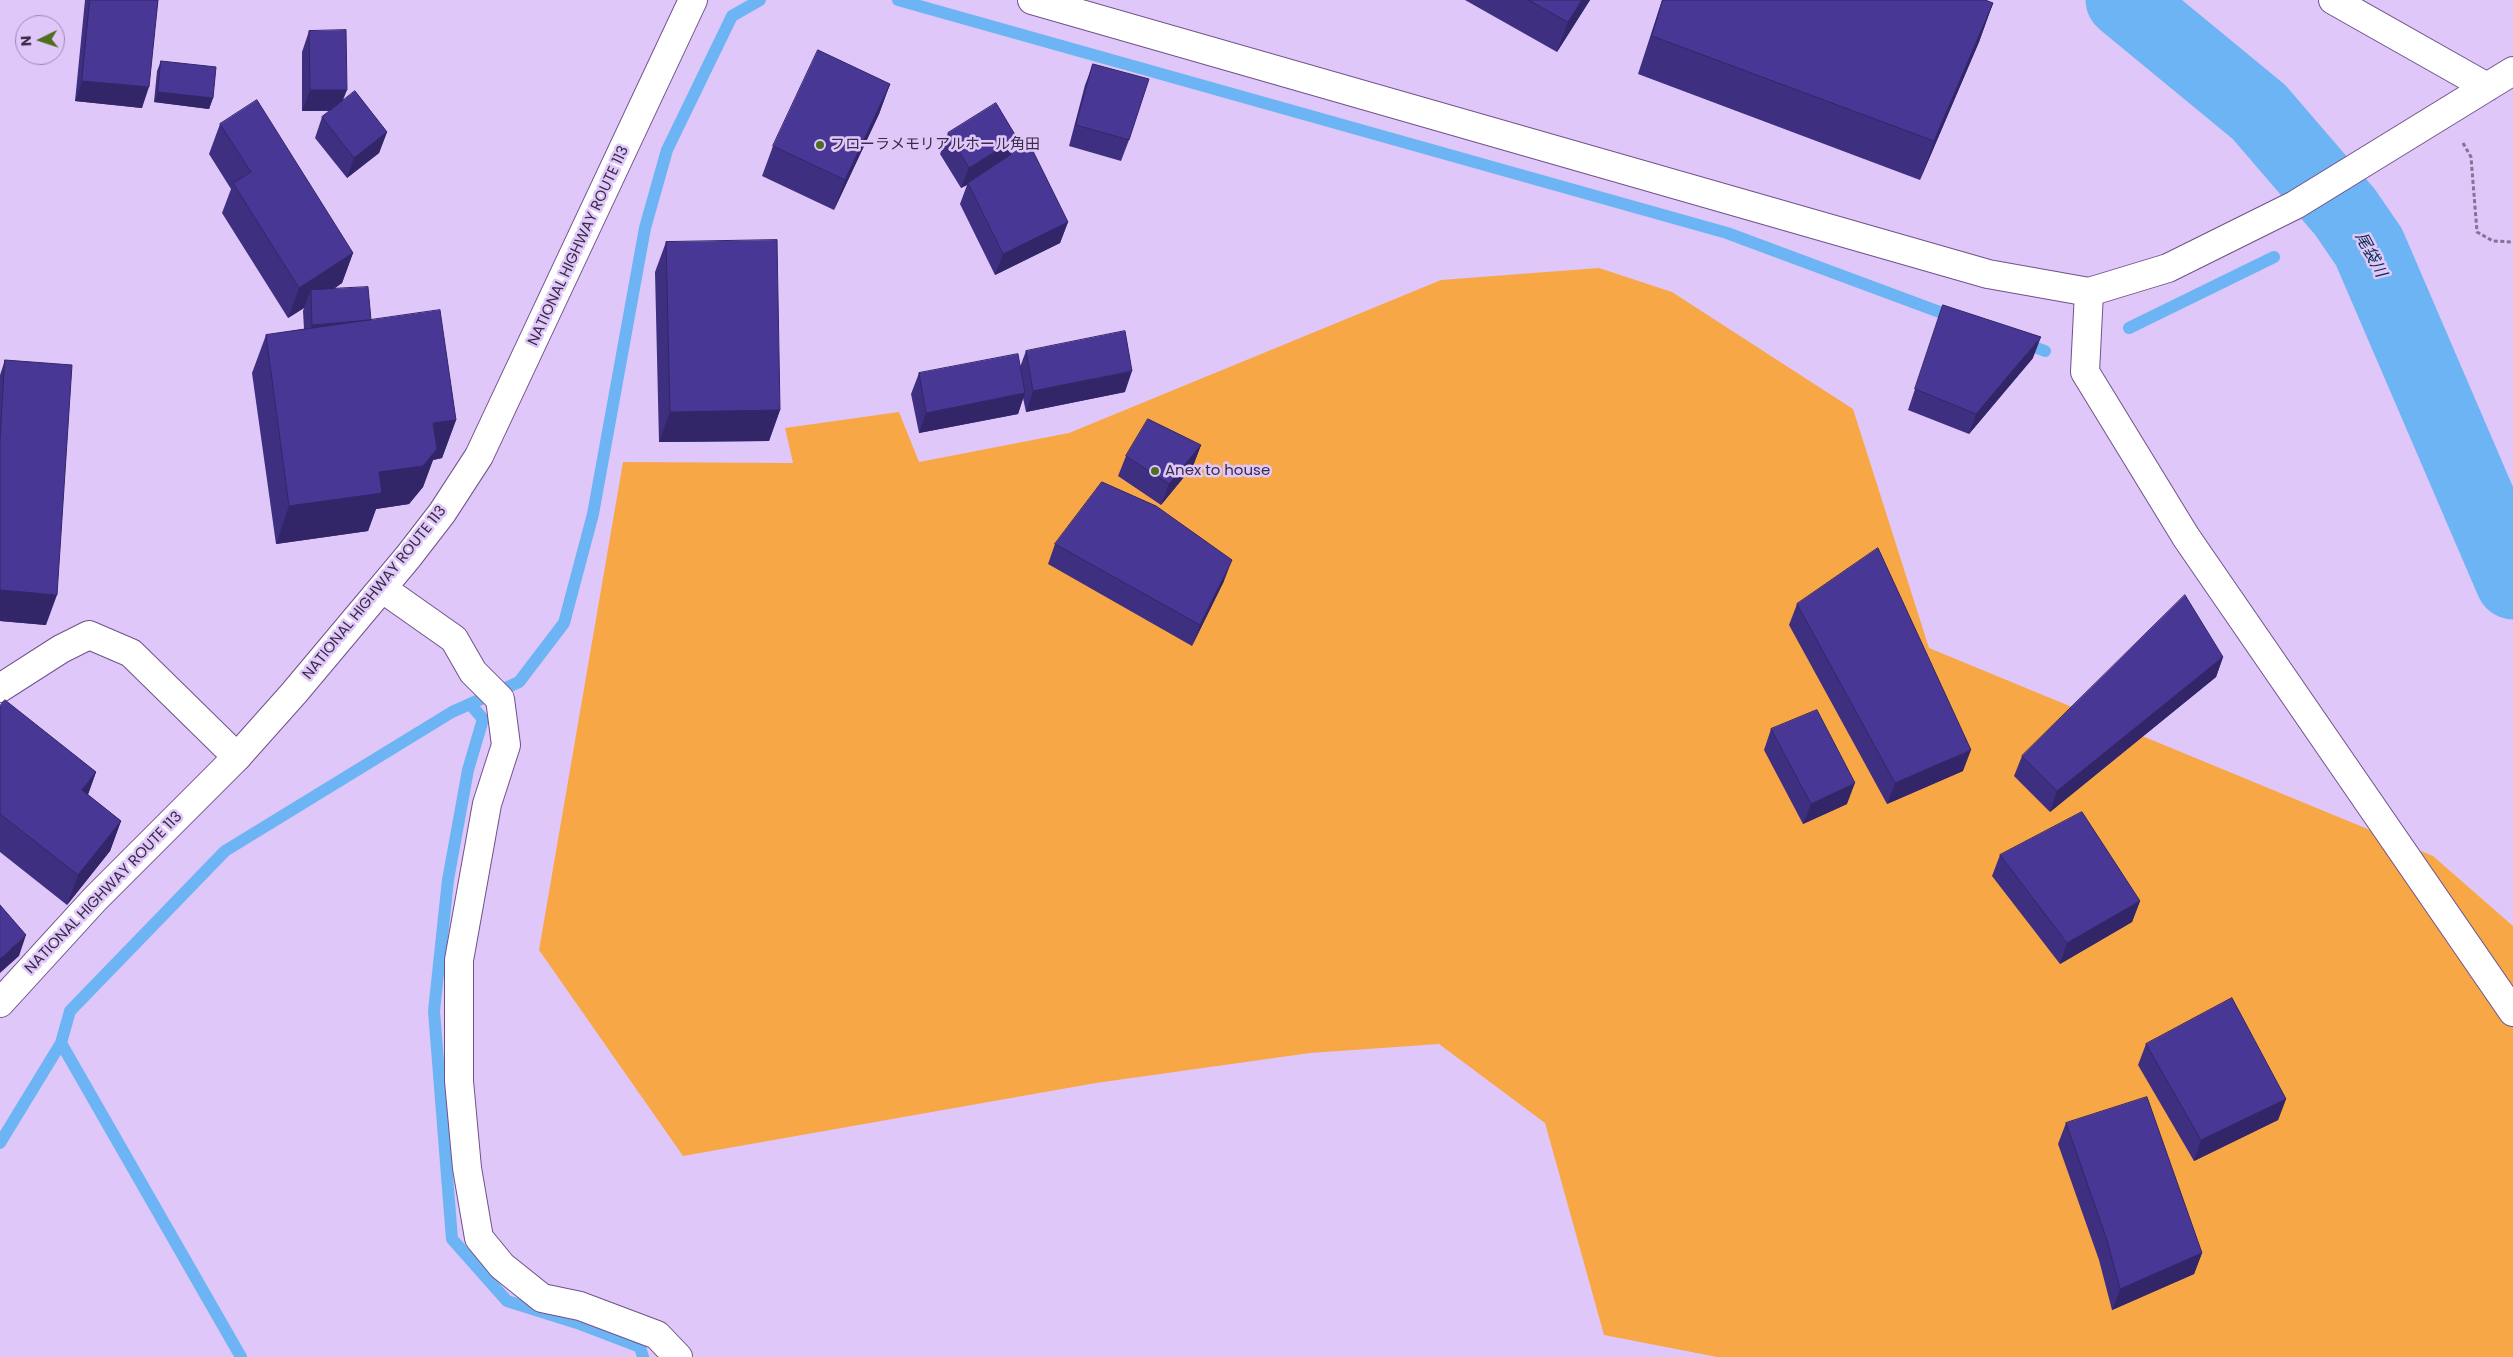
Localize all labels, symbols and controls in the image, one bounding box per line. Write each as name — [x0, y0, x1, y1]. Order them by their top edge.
north arrow — [15, 15, 65, 65]
text: N — [16, 35, 36, 47]
place label: フローラメモリアルホール角田 — [830, 136, 1040, 154]
marker: フローラメモリアルホール角田 — [814, 139, 826, 151]
street label: NATIONAL HIGHWAY ROUTE 113 — [525, 143, 633, 349]
water label: 尾袋川 — [2350, 229, 2390, 281]
place label: Anex to house — [1165, 462, 1270, 480]
marker: Anex to house — [1149, 465, 1161, 477]
street label: NATIONAL HIGHWAY ROUTE 113 — [299, 503, 451, 683]
street label: NATIONAL HIGHWAY ROUTE 113 — [22, 808, 186, 978]

